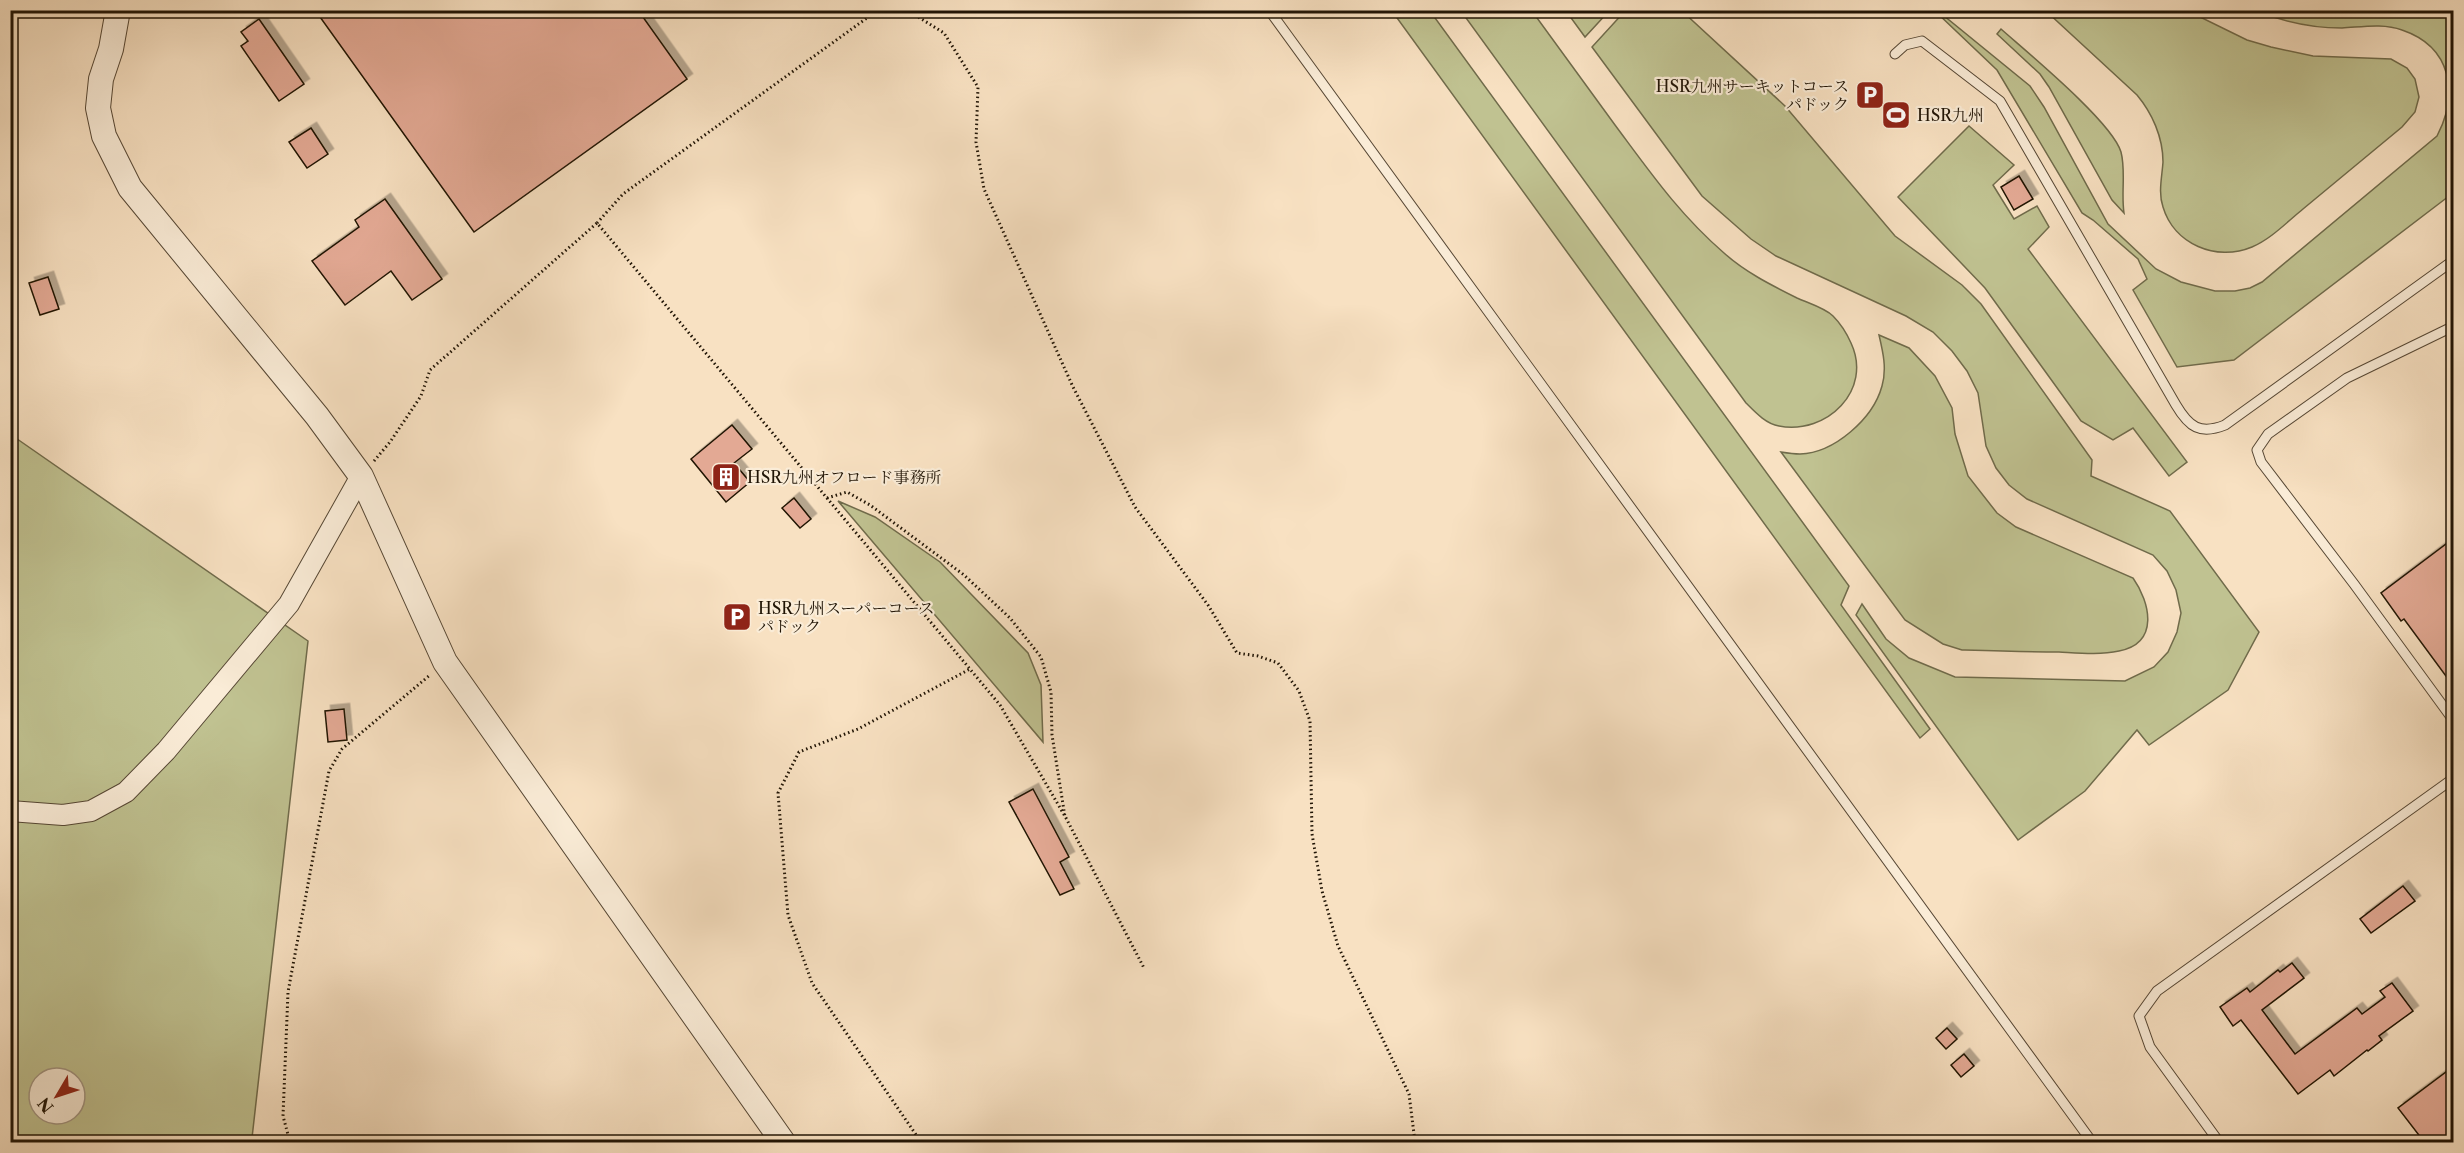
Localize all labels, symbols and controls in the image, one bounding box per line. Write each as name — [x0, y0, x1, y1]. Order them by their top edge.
place label: HSR九州サーキットコース パドック — [1656, 76, 1849, 114]
parking icon: HSR九州サーキットコース パドック — [1854, 79, 1886, 111]
sports icon: HSR九州 — [1880, 99, 1912, 131]
place label: HSR九州 — [1917, 105, 1984, 125]
building icon: HSR九州オフロード事務所 — [710, 461, 742, 493]
place label: HSR九州オフロード事務所 — [747, 467, 942, 487]
place label: HSR九州スーパーコース パドック — [758, 598, 935, 636]
parking icon: HSR九州スーパーコース パドック — [721, 601, 753, 633]
north arrow — [27, 1066, 87, 1126]
text: N — [33, 1094, 57, 1117]

